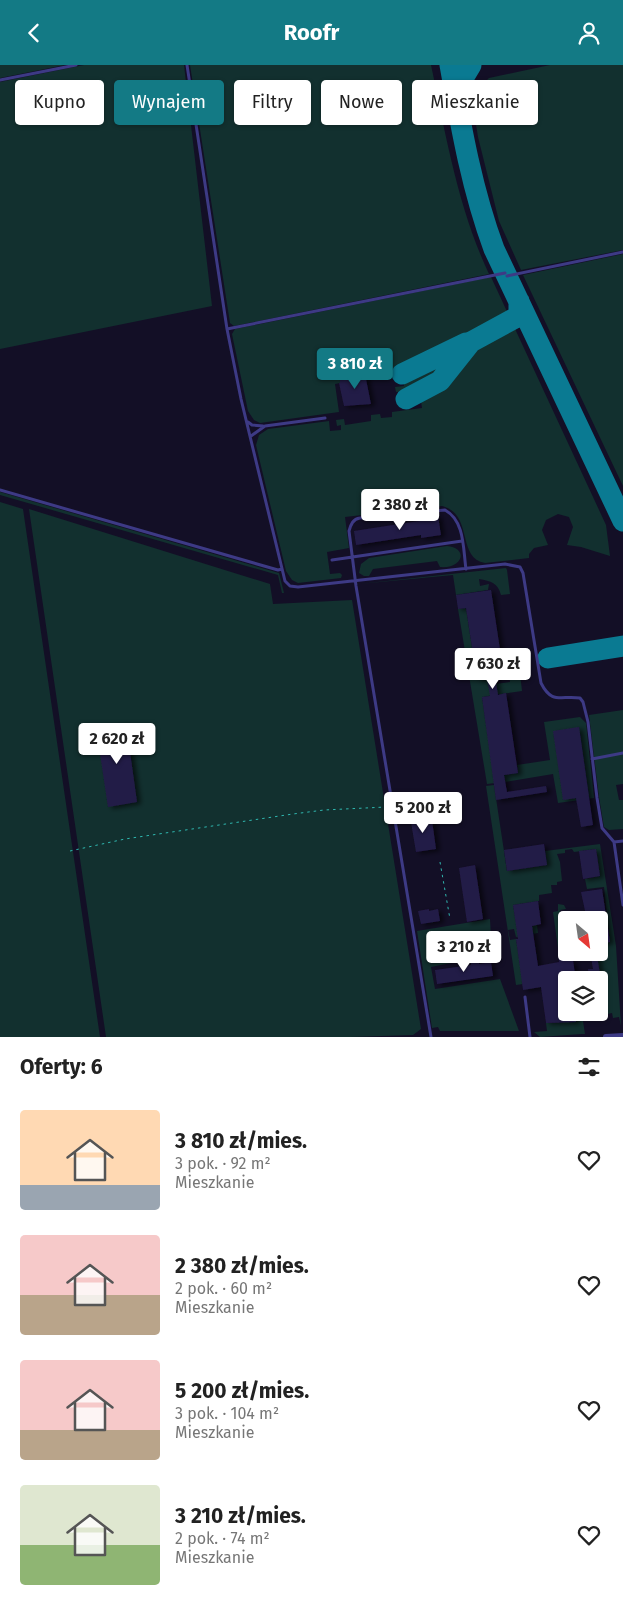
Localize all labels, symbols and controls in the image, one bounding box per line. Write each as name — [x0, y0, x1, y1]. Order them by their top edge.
icon: back — [20, 19, 48, 47]
text: Roofr — [284, 19, 339, 46]
icon: person — [575, 19, 603, 47]
chip: Kupno — [15, 80, 104, 125]
chip: Wynajem — [114, 80, 224, 125]
chip: Filtry — [234, 80, 311, 125]
chip: Nowe — [321, 80, 402, 125]
chip: Mieszkanie — [412, 80, 538, 125]
pin: 3 810 zł — [303, 347, 407, 390]
text: 3 810 zł — [328, 354, 382, 373]
pin: 2 380 zł — [348, 489, 452, 531]
text: 2 380 zł — [372, 495, 428, 514]
pin: 7 630 zł — [441, 647, 545, 690]
text: 7 630 zł — [466, 654, 520, 673]
pin: 2 620 zł — [65, 723, 169, 765]
text: 2 620 zł — [89, 729, 145, 748]
pin: 5 200 zł — [371, 791, 475, 834]
text: 5 200 zł — [395, 798, 451, 817]
north arrow — [558, 911, 608, 961]
map controls — [558, 911, 608, 1021]
pin: 3 210 zł — [412, 931, 516, 973]
text: 3 210 zł — [437, 937, 491, 956]
button: layers — [558, 971, 608, 1021]
icon: filters — [575, 1053, 603, 1081]
text: Oferty: 6 — [20, 1054, 103, 1080]
text: 3 810 zł/mies. — [175, 1128, 307, 1154]
icon: home — [60, 1130, 120, 1190]
icon: heart — [575, 1146, 603, 1174]
text: 3 pok. · 92 m² — [175, 1154, 271, 1173]
text: Mieszkanie — [175, 1173, 254, 1192]
text: 2 380 zł/mies. — [175, 1253, 309, 1279]
icon: home — [60, 1255, 120, 1315]
icon: heart — [575, 1271, 603, 1299]
text: 2 pok. · 60 m² — [175, 1279, 272, 1298]
text: Mieszkanie — [175, 1298, 254, 1317]
text: 5 200 zł/mies. — [175, 1378, 309, 1404]
icon: home — [60, 1380, 120, 1440]
icon: heart — [575, 1396, 603, 1424]
text: 3 pok. · 104 m² — [175, 1404, 279, 1423]
text: Mieszkanie — [175, 1423, 254, 1442]
text: 3 210 zł/mies. — [175, 1503, 306, 1529]
icon: home — [60, 1505, 120, 1565]
icon: heart — [575, 1521, 603, 1549]
text: 2 pok. · 74 m² — [175, 1529, 270, 1548]
text: Mieszkanie — [175, 1548, 254, 1567]

